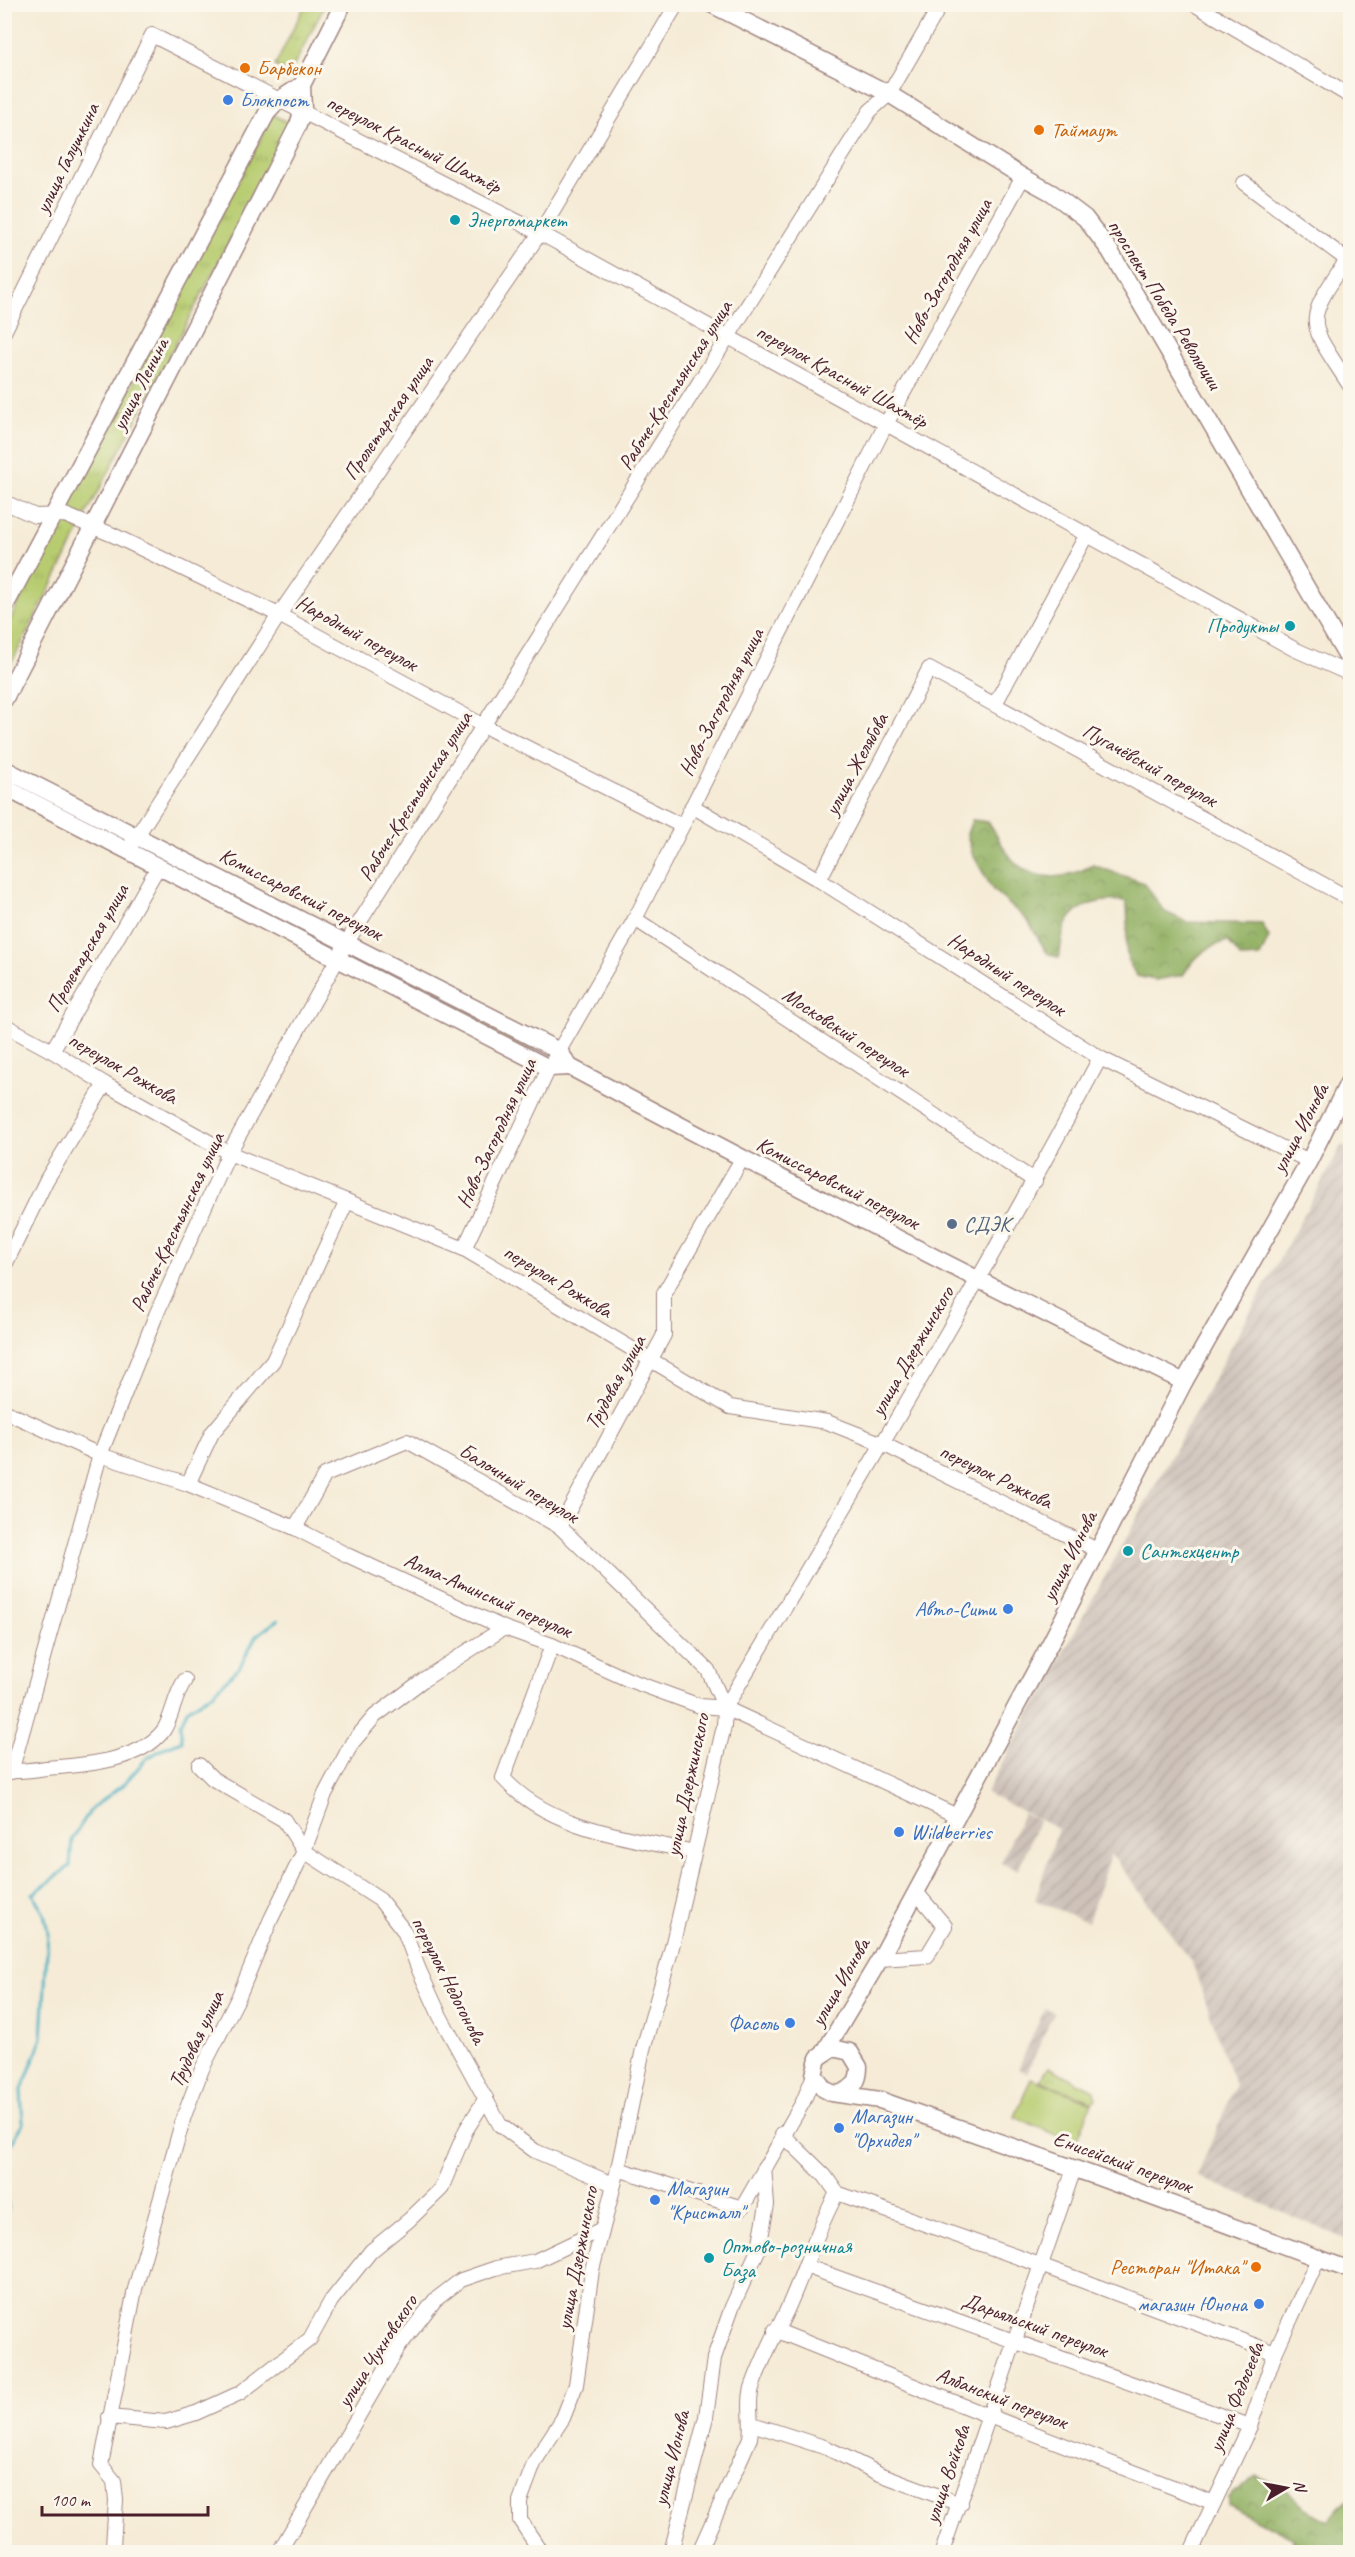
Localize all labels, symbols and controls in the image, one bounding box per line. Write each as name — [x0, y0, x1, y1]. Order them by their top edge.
place label: Барбекон — [257, 55, 322, 81]
marker: Барбекон — [238, 61, 252, 75]
place label: Блокпост — [240, 87, 310, 113]
street label: переулок Красный Шахтёр — [322, 89, 507, 200]
marker: Блокпост — [221, 93, 235, 107]
street label: улица Галушкина — [28, 97, 106, 219]
place label: Таймаут — [1051, 117, 1118, 143]
marker: Таймаут — [1032, 123, 1046, 137]
street label: Ново-Загородняя улица — [896, 193, 998, 348]
place label: Энергомаркет — [467, 207, 567, 233]
marker: Энергомаркет — [448, 213, 462, 227]
street label: проспект Победа Революции — [1102, 214, 1229, 395]
street label: Рабоче-Крестьянская улица — [612, 294, 739, 475]
street label: переулок Красный Шахтёр — [752, 318, 933, 435]
street label: улица Ленина — [105, 332, 175, 436]
street label: Пролетарская улица — [337, 350, 440, 485]
street label: Народный переулок — [292, 589, 424, 678]
place label: Продукты — [1207, 613, 1280, 639]
marker: Продукты — [1283, 619, 1297, 633]
street label: Ново-Загородняя улица — [673, 623, 770, 780]
street label: Рабоче-Крестьянская улица — [352, 705, 479, 886]
street label: улица Желябова — [817, 707, 895, 821]
street label: Пугачёвский переулок — [1078, 717, 1224, 814]
street label: Комиссаровский переулок — [215, 842, 389, 947]
street label: Пролетарская улица — [40, 878, 135, 1017]
street label: Народный переулок — [943, 926, 1073, 1023]
street label: Московский переулок — [778, 981, 916, 1084]
street label: переулок Рожкова — [64, 1026, 184, 1111]
street label: Ново-Загородняя улица — [450, 1053, 543, 1212]
street label: улица Ионова — [1265, 1077, 1335, 1179]
street label: Рабоче-Крестьянская улица — [124, 1126, 231, 1316]
street label: Комиссаровский переулок — [752, 1131, 926, 1236]
place label: СДЭК — [964, 1211, 1014, 1237]
marker: СДЭК — [945, 1217, 959, 1231]
street label: переулок Рожкова — [499, 1238, 619, 1324]
street label: улица Дзержинского — [863, 1280, 960, 1422]
street label: Трудовая улица — [579, 1329, 652, 1434]
street label: Балочный переулок — [455, 1437, 585, 1530]
street label: переулок Рожкова — [935, 1438, 1058, 1515]
street label: улица Ионова — [1034, 1505, 1104, 1607]
place label: Сантехцентр — [1140, 1538, 1240, 1564]
marker: Сантехцентр — [1121, 1544, 1135, 1558]
street label: Алма-Атинский переулок — [400, 1546, 578, 1645]
place label: Авто-Сити — [915, 1596, 998, 1622]
marker: Авто-Сити — [1001, 1602, 1015, 1616]
street label: улица Дзержинского — [659, 1710, 715, 1861]
place label: Wildberries — [911, 1819, 993, 1845]
marker: Wildberries — [892, 1825, 906, 1839]
street label: переулок Недогонова — [406, 1912, 493, 2050]
street label: улица Ионова — [803, 1931, 877, 2032]
street label: Трудовая улица — [162, 1985, 230, 2091]
place label: Фасоль — [728, 2010, 780, 2036]
marker: Фасоль — [783, 2016, 797, 2030]
place label: Магазин "Орхидея" — [851, 2103, 919, 2153]
marker: Магазин "Орхидея" — [832, 2121, 846, 2135]
street label: Енисейский переулок — [1050, 2125, 1198, 2200]
place label: Магазин "Кристалл" — [667, 2175, 748, 2225]
street label: улица Дзержинского — [550, 2183, 604, 2334]
marker: Магазин "Кристалл" — [648, 2193, 662, 2207]
place label: Оптово-розничная База — [721, 2233, 853, 2284]
marker: Оптово-розничная База — [702, 2251, 716, 2265]
place label: Ресторан "Итака" — [1110, 2254, 1248, 2280]
marker: Ресторан "Итака" — [1249, 2260, 1263, 2274]
street label: Дарьяльский переулок — [959, 2287, 1113, 2364]
street label: улица Чухновского — [330, 2288, 424, 2414]
place label: магазин Юнона — [1137, 2291, 1249, 2317]
marker: магазин Юнона — [1252, 2297, 1266, 2311]
street label: улица Федосеева — [1202, 2337, 1270, 2457]
street label: Албанский переулок — [933, 2361, 1073, 2436]
street label: улица Ионова — [646, 2405, 696, 2510]
street label: улица Войкова — [917, 2420, 976, 2528]
north arrow — [1256, 2458, 1316, 2518]
scale bar — [42, 2479, 208, 2517]
text: N — [1289, 2479, 1311, 2495]
text: 100 m — [51, 2489, 92, 2511]

